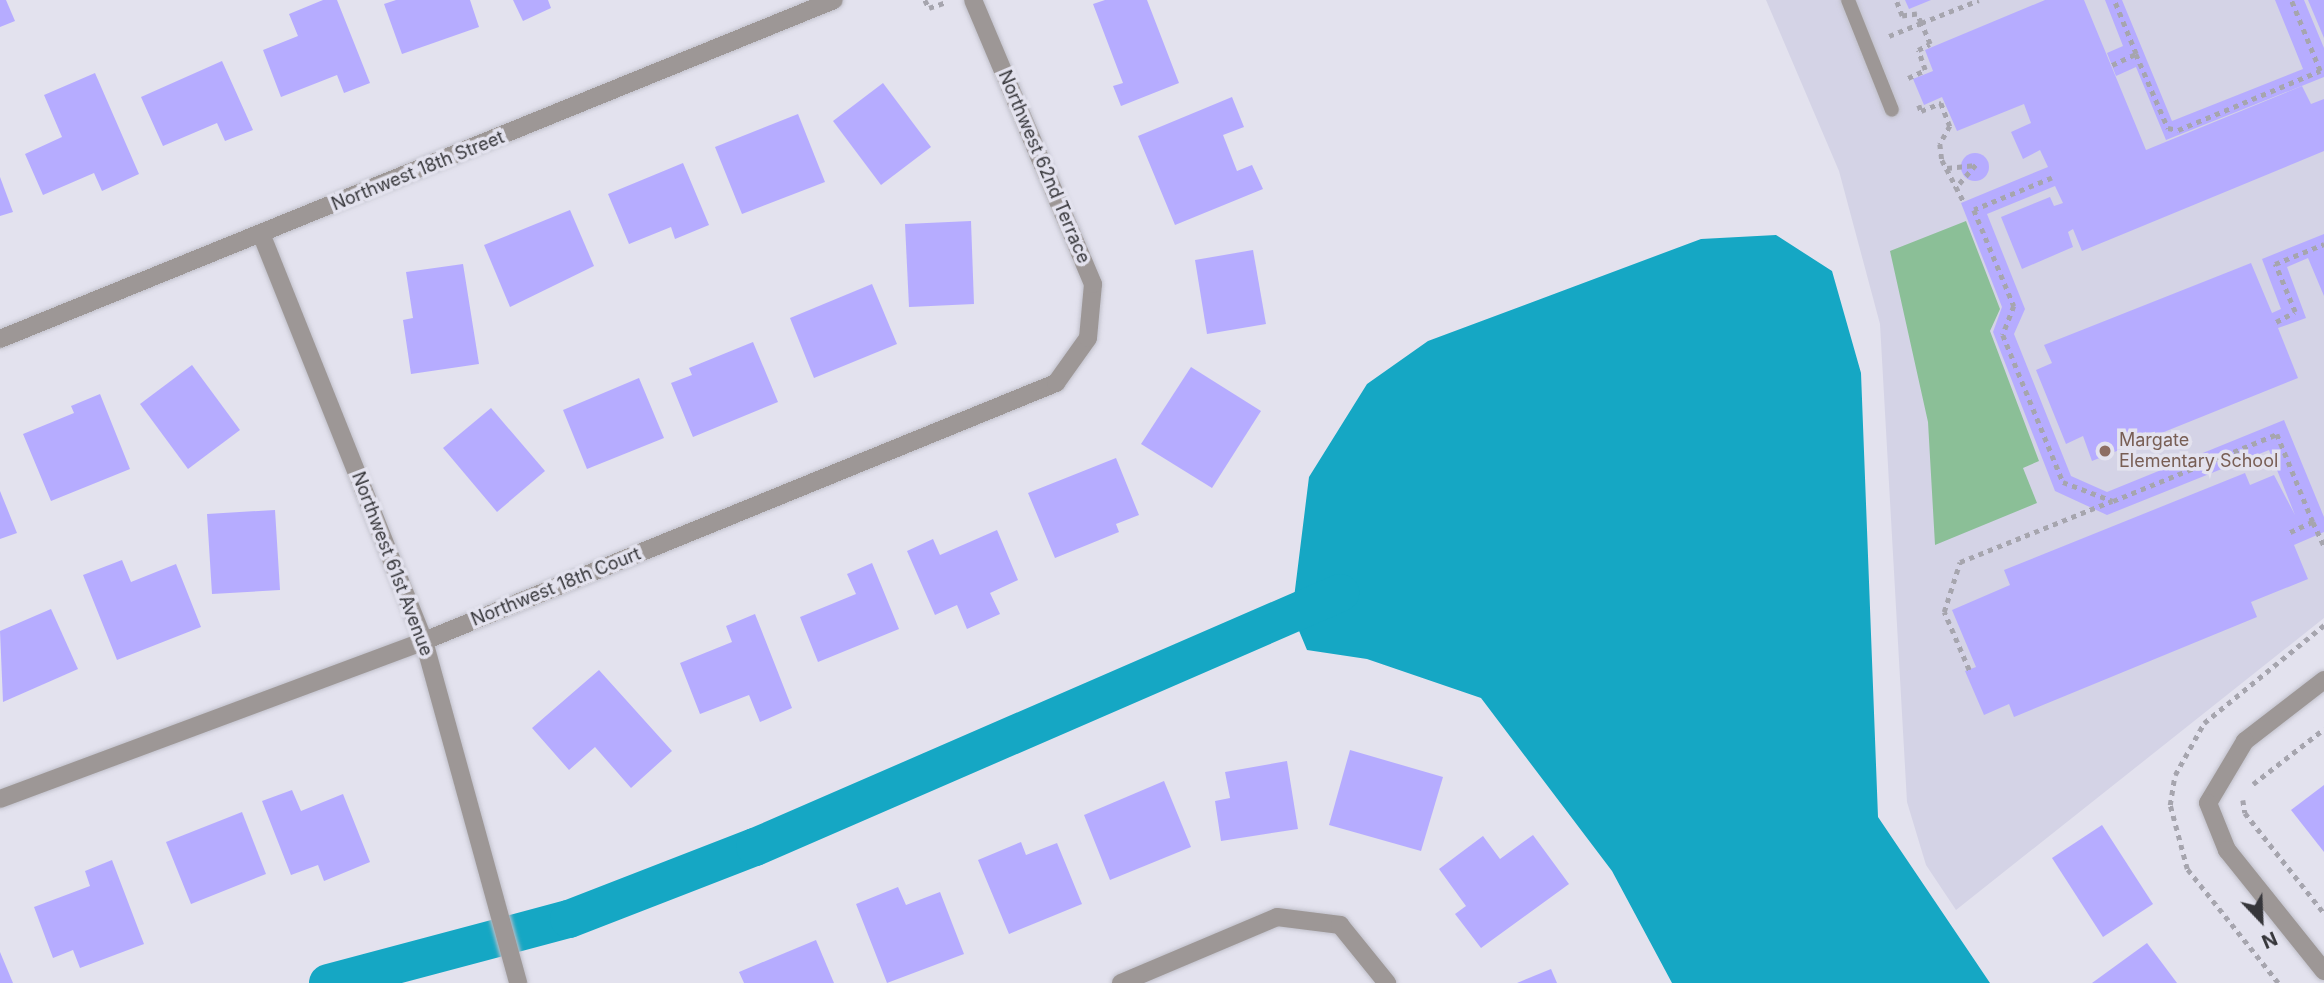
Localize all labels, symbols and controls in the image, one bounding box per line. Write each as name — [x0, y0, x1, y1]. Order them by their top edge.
street label: Northwest 62nd Terrace — [994, 67, 1094, 267]
street label: Northwest 18th Street — [329, 126, 507, 216]
place label: Margate Elementary School — [2119, 430, 2278, 472]
marker: Margate Elementary School — [2097, 443, 2113, 459]
street label: Northwest 61st Avenue — [347, 469, 437, 659]
street label: Northwest 18th Court — [468, 543, 644, 631]
north arrow — [2226, 885, 2296, 955]
text: N — [2258, 926, 2281, 953]

